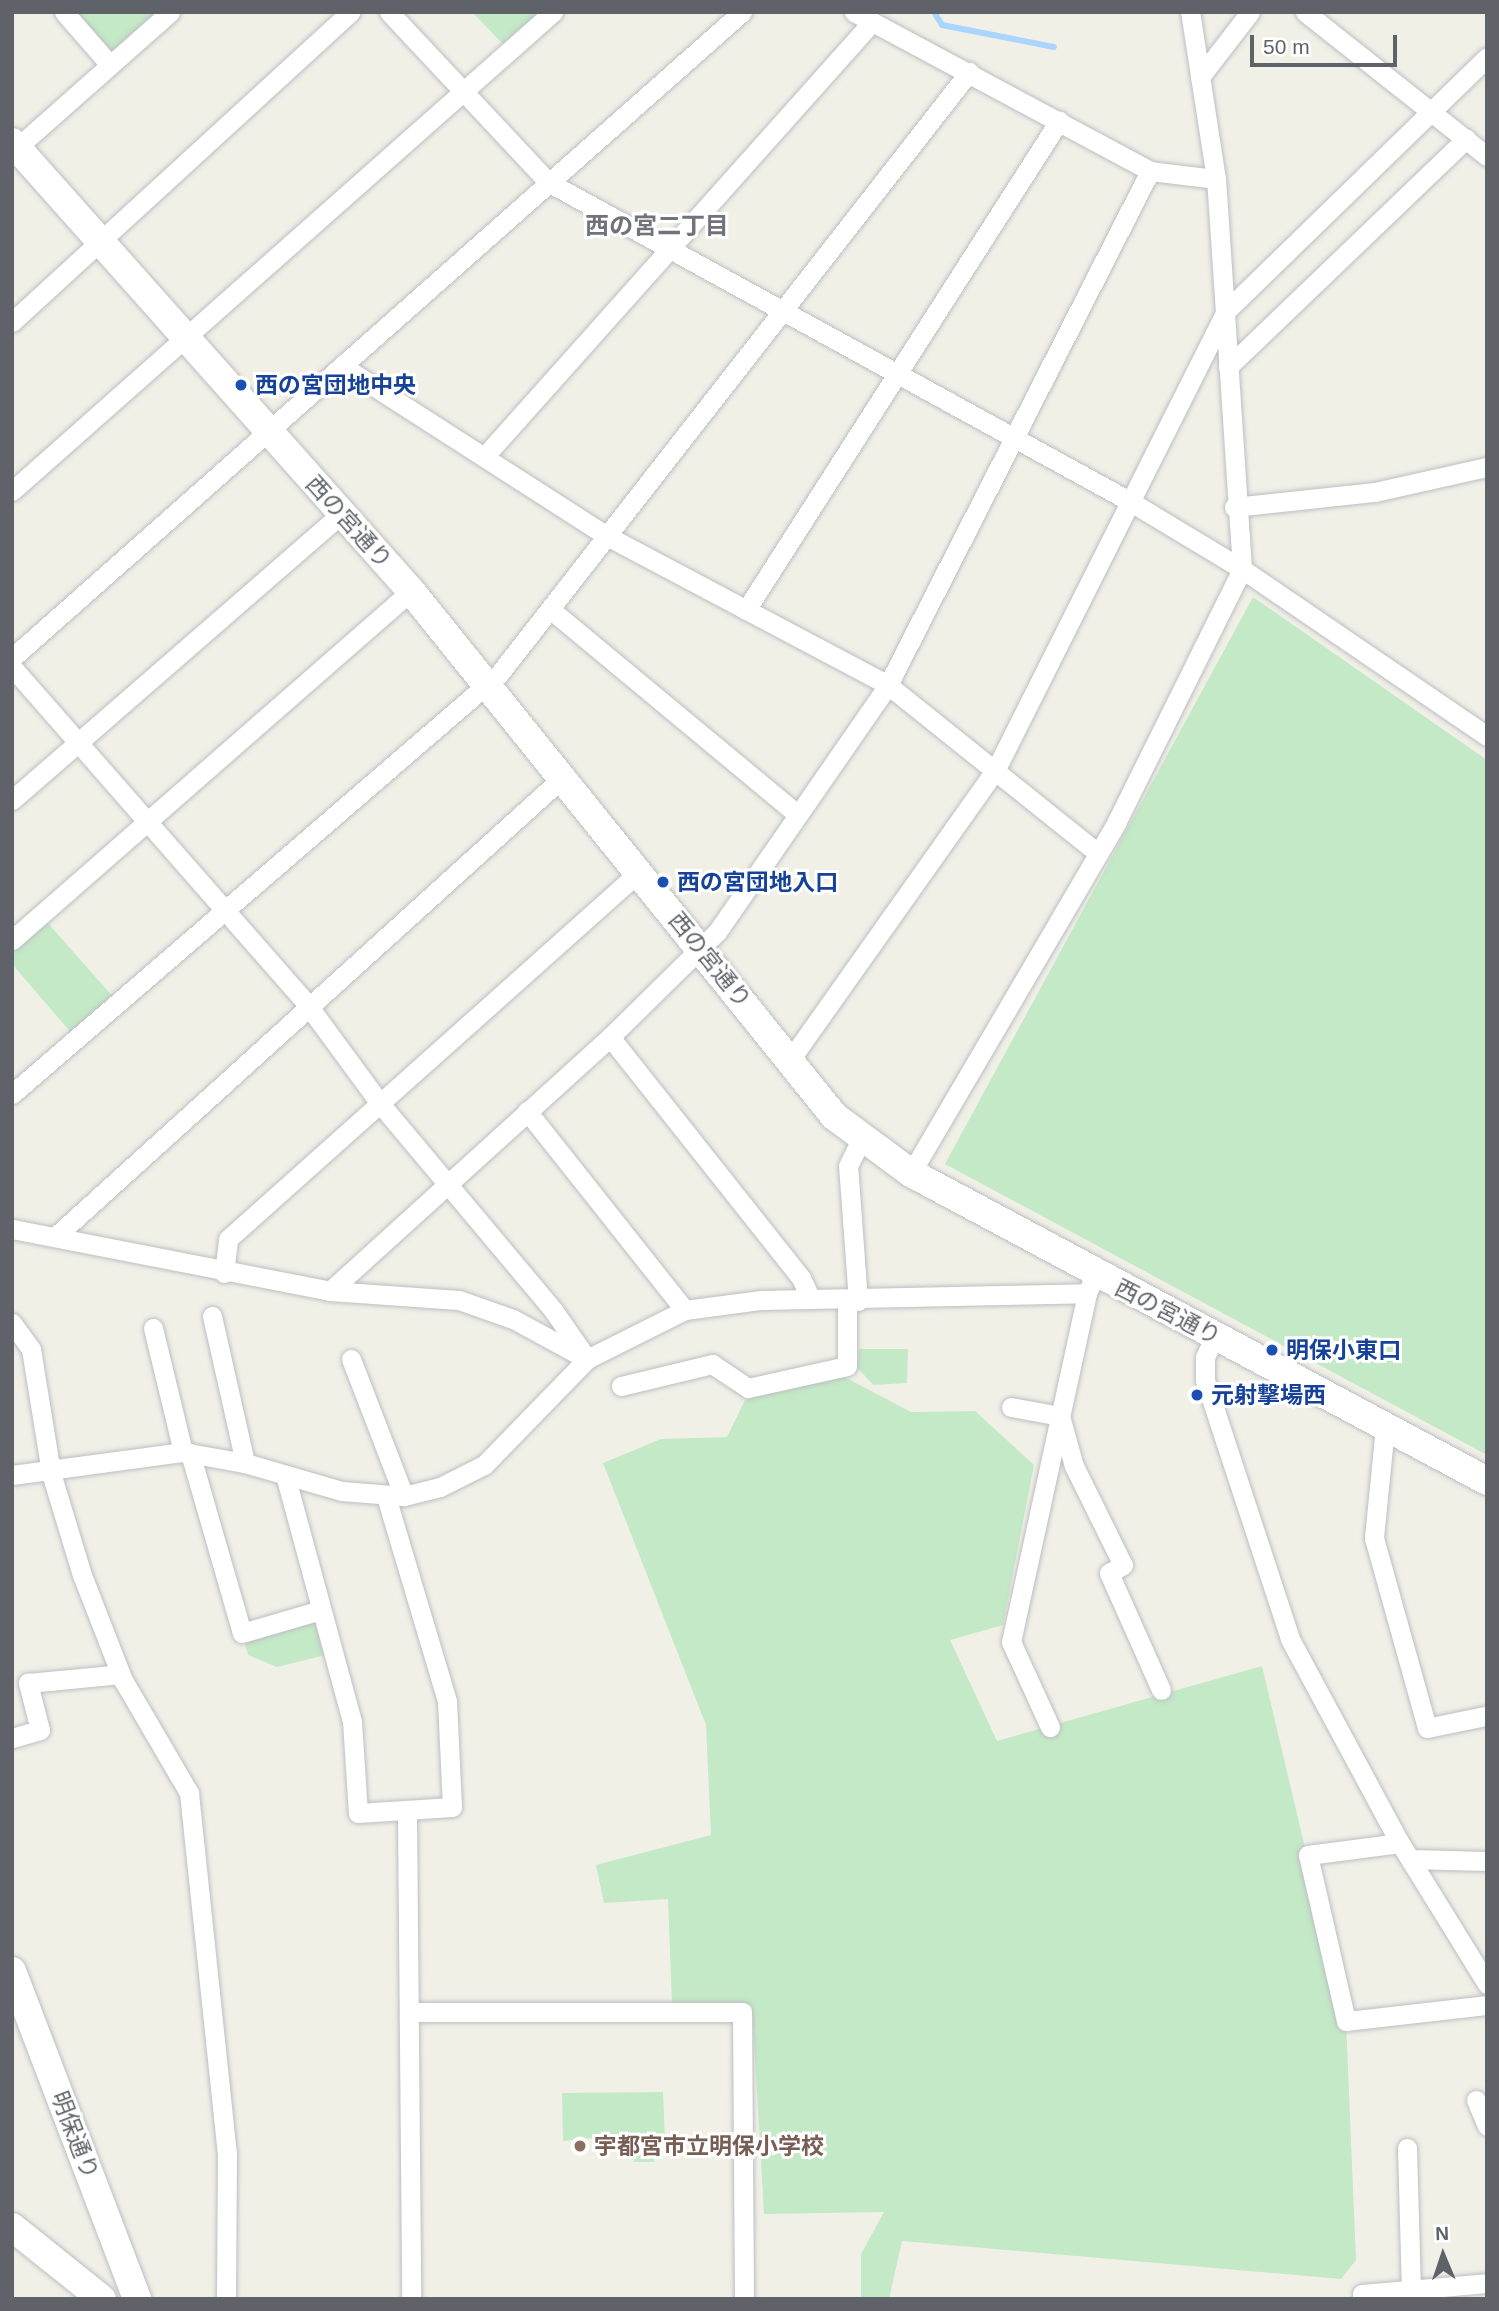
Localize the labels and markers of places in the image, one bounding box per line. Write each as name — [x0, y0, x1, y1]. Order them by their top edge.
place label: 西の宮団地中央 — [255, 371, 416, 399]
marker: 西の宮団地中央 — [233, 377, 249, 393]
place label: 西の宮団地入口 — [677, 868, 838, 896]
marker: 西の宮団地入口 — [655, 874, 671, 890]
place label: 明保小東口 — [1286, 1336, 1401, 1364]
marker: 明保小東口 — [1264, 1342, 1280, 1358]
place label: 元射撃場西 — [1211, 1381, 1326, 1409]
marker: 元射撃場西 — [1189, 1387, 1205, 1403]
place label: 宇都宮市立明保小学校 — [594, 2132, 824, 2160]
marker: 宇都宮市立明保小学校 — [572, 2138, 588, 2154]

